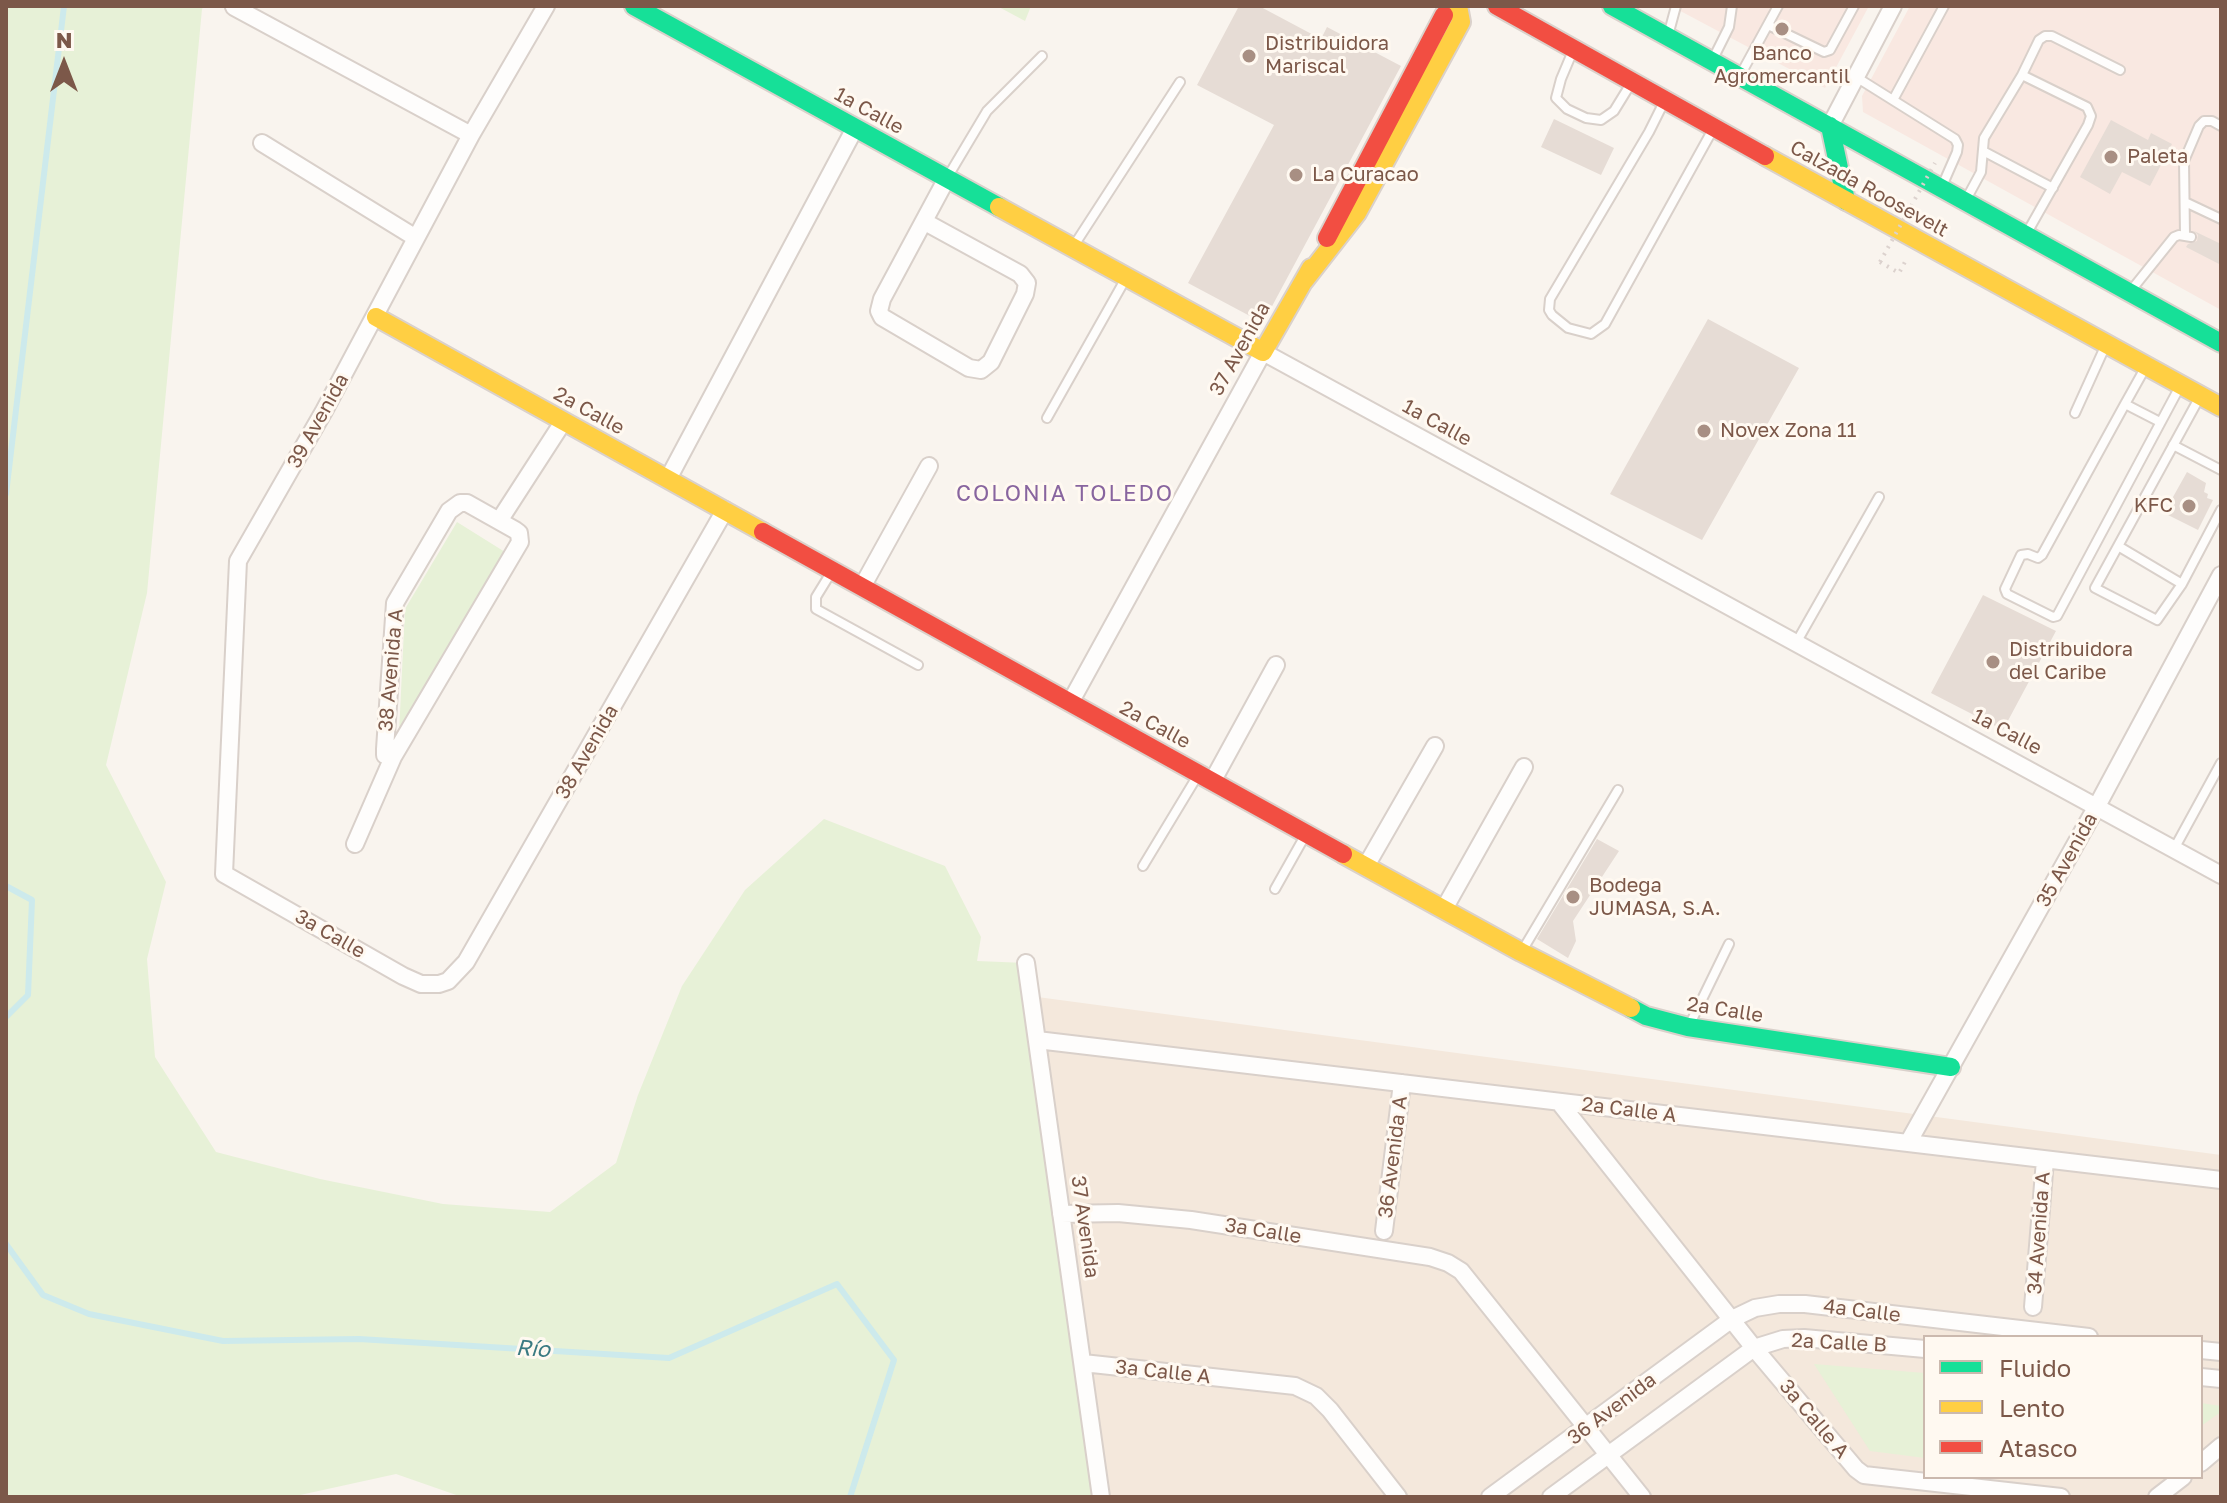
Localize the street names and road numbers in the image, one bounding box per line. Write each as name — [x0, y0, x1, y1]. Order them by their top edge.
street label: 1a Calle — [830, 82, 908, 140]
street label: Calzada Roosevelt — [1786, 136, 1952, 242]
street label: 37 Avenida — [1204, 298, 1276, 400]
street label: 39 Avenida — [282, 369, 354, 473]
street label: 2a Calle — [550, 382, 628, 440]
street label: 1a Calle — [1398, 394, 1476, 452]
street label: 38 Avenida A — [374, 608, 408, 732]
street label: 2a Calle — [1116, 696, 1194, 754]
street label: 38 Avenida — [550, 701, 624, 803]
street label: 1a Calle — [1968, 704, 2046, 760]
street label: 35 Avenida — [2031, 809, 2103, 911]
street label: 3a Calle — [291, 904, 369, 964]
street label: 2a Calle — [1685, 992, 1765, 1028]
street label: 2a Calle A — [1580, 1092, 1678, 1128]
street label: 36 Avenida A — [1374, 1094, 1412, 1220]
street label: 34 Avenida A — [2023, 1171, 2055, 1295]
street label: 37 Avenida — [1066, 1174, 1104, 1280]
street label: 3a Calle — [1223, 1213, 1303, 1249]
street label: 4a Calle — [1822, 1294, 1902, 1328]
street label: 2a Calle B — [1791, 1329, 1887, 1357]
street label: 3a Calle A — [1114, 1355, 1212, 1389]
street label: 36 Avenida — [1563, 1368, 1661, 1450]
street label: 3a Calle A — [1774, 1375, 1854, 1463]

